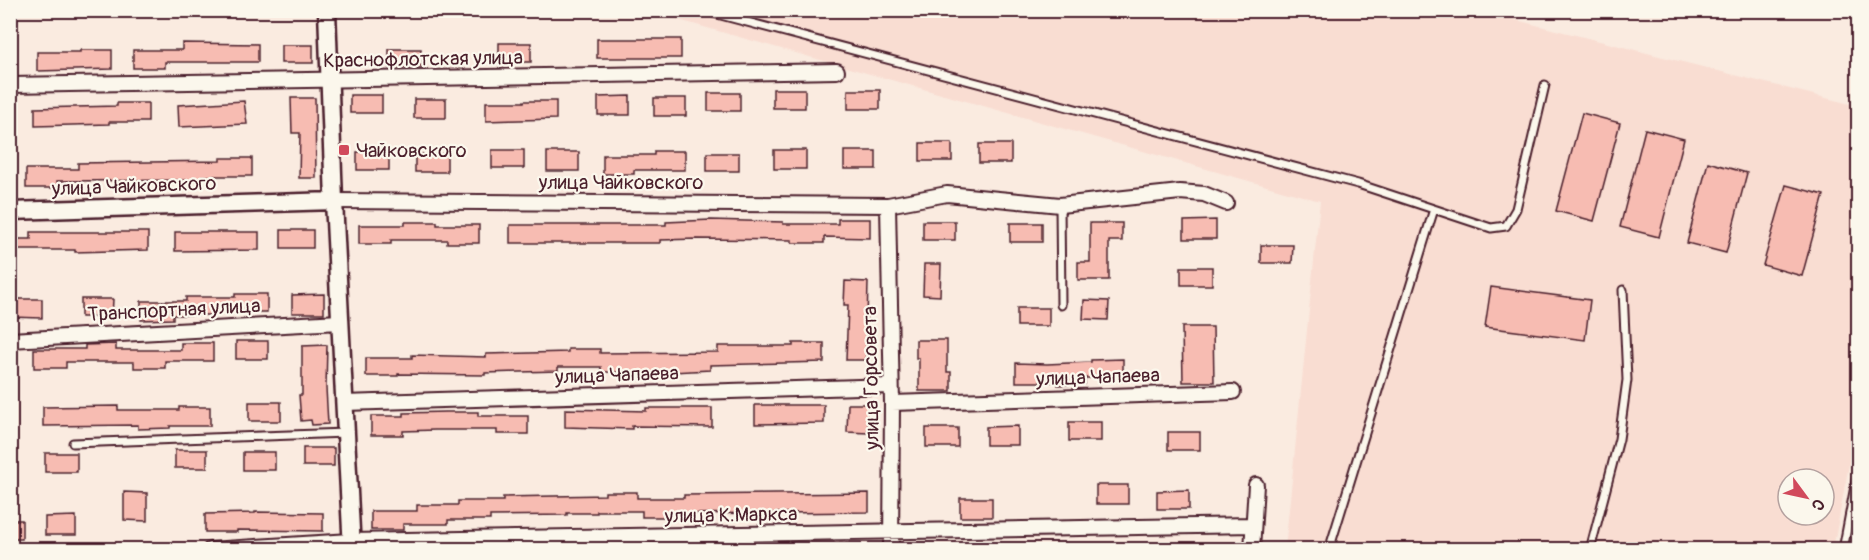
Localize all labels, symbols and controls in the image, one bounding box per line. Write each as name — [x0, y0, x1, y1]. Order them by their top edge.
street label: Краснофлотская улица — [323, 45, 523, 73]
place label: Чайковского — [356, 138, 467, 163]
marker: Чайковского — [337, 143, 351, 157]
street label: улица Чайковского — [538, 170, 704, 195]
street label: улица Чайковского — [50, 171, 217, 201]
street label: Транспортная улица — [87, 293, 261, 327]
street label: улица Горсовета — [857, 306, 885, 451]
street label: улица Чапаева — [554, 360, 679, 390]
street label: улица Чапаева — [1035, 362, 1160, 392]
north arrow — [1776, 467, 1836, 527]
text: С — [1807, 495, 1829, 514]
street label: улица К.Маркса — [663, 501, 798, 529]

